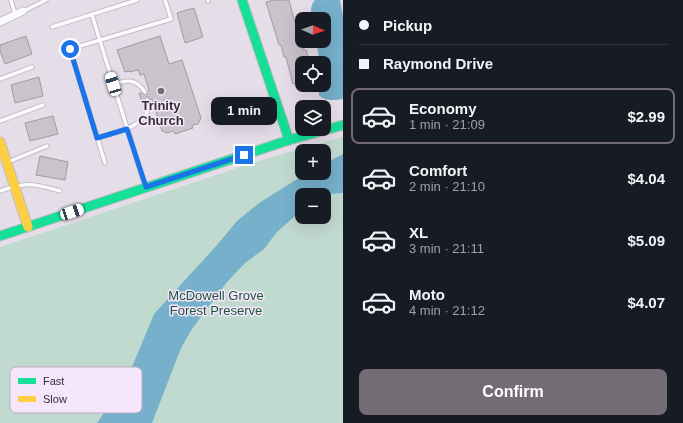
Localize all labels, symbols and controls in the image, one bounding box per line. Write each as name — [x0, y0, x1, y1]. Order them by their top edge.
north arrow — [295, 12, 331, 48]
map controls — [295, 12, 331, 224]
text: Pickup — [383, 17, 432, 34]
route start — [61, 40, 79, 58]
text: Raymond Drive — [383, 55, 493, 72]
button: locate — [295, 56, 331, 92]
car — [104, 71, 122, 97]
marker: Trinity Church — [156, 86, 166, 96]
callout: 1 min — [211, 97, 277, 125]
place label: Trinity Church — [138, 98, 184, 128]
icon: car — [361, 98, 397, 134]
button: layers — [295, 100, 331, 136]
text: Economy — [409, 100, 477, 117]
text: 1 min — [227, 103, 261, 118]
text: $2.99 — [627, 108, 665, 125]
text: 1 min · 21:09 — [409, 117, 485, 132]
button: + — [295, 144, 331, 180]
route end — [235, 146, 253, 164]
icon: car — [361, 160, 397, 196]
text: Comfort — [409, 162, 467, 179]
text: $4.04 — [627, 170, 665, 187]
text: 2 min · 21:10 — [409, 179, 485, 194]
button: − — [295, 188, 331, 224]
car — [59, 203, 85, 221]
icon: car — [361, 222, 397, 258]
text: XL — [409, 224, 428, 241]
text: $5.09 — [627, 232, 665, 249]
text: 3 min · 21:11 — [409, 241, 484, 256]
icon: car — [361, 284, 397, 320]
text: Moto — [409, 286, 445, 303]
park label: McDowell Grove Forest Preserve — [168, 288, 264, 318]
text: $4.07 — [627, 294, 665, 311]
text: 4 min · 21:12 — [409, 303, 485, 318]
legend — [10, 367, 142, 413]
button: Confirm — [359, 369, 667, 415]
text: Fast — [43, 375, 64, 387]
text: Slow — [43, 393, 67, 405]

